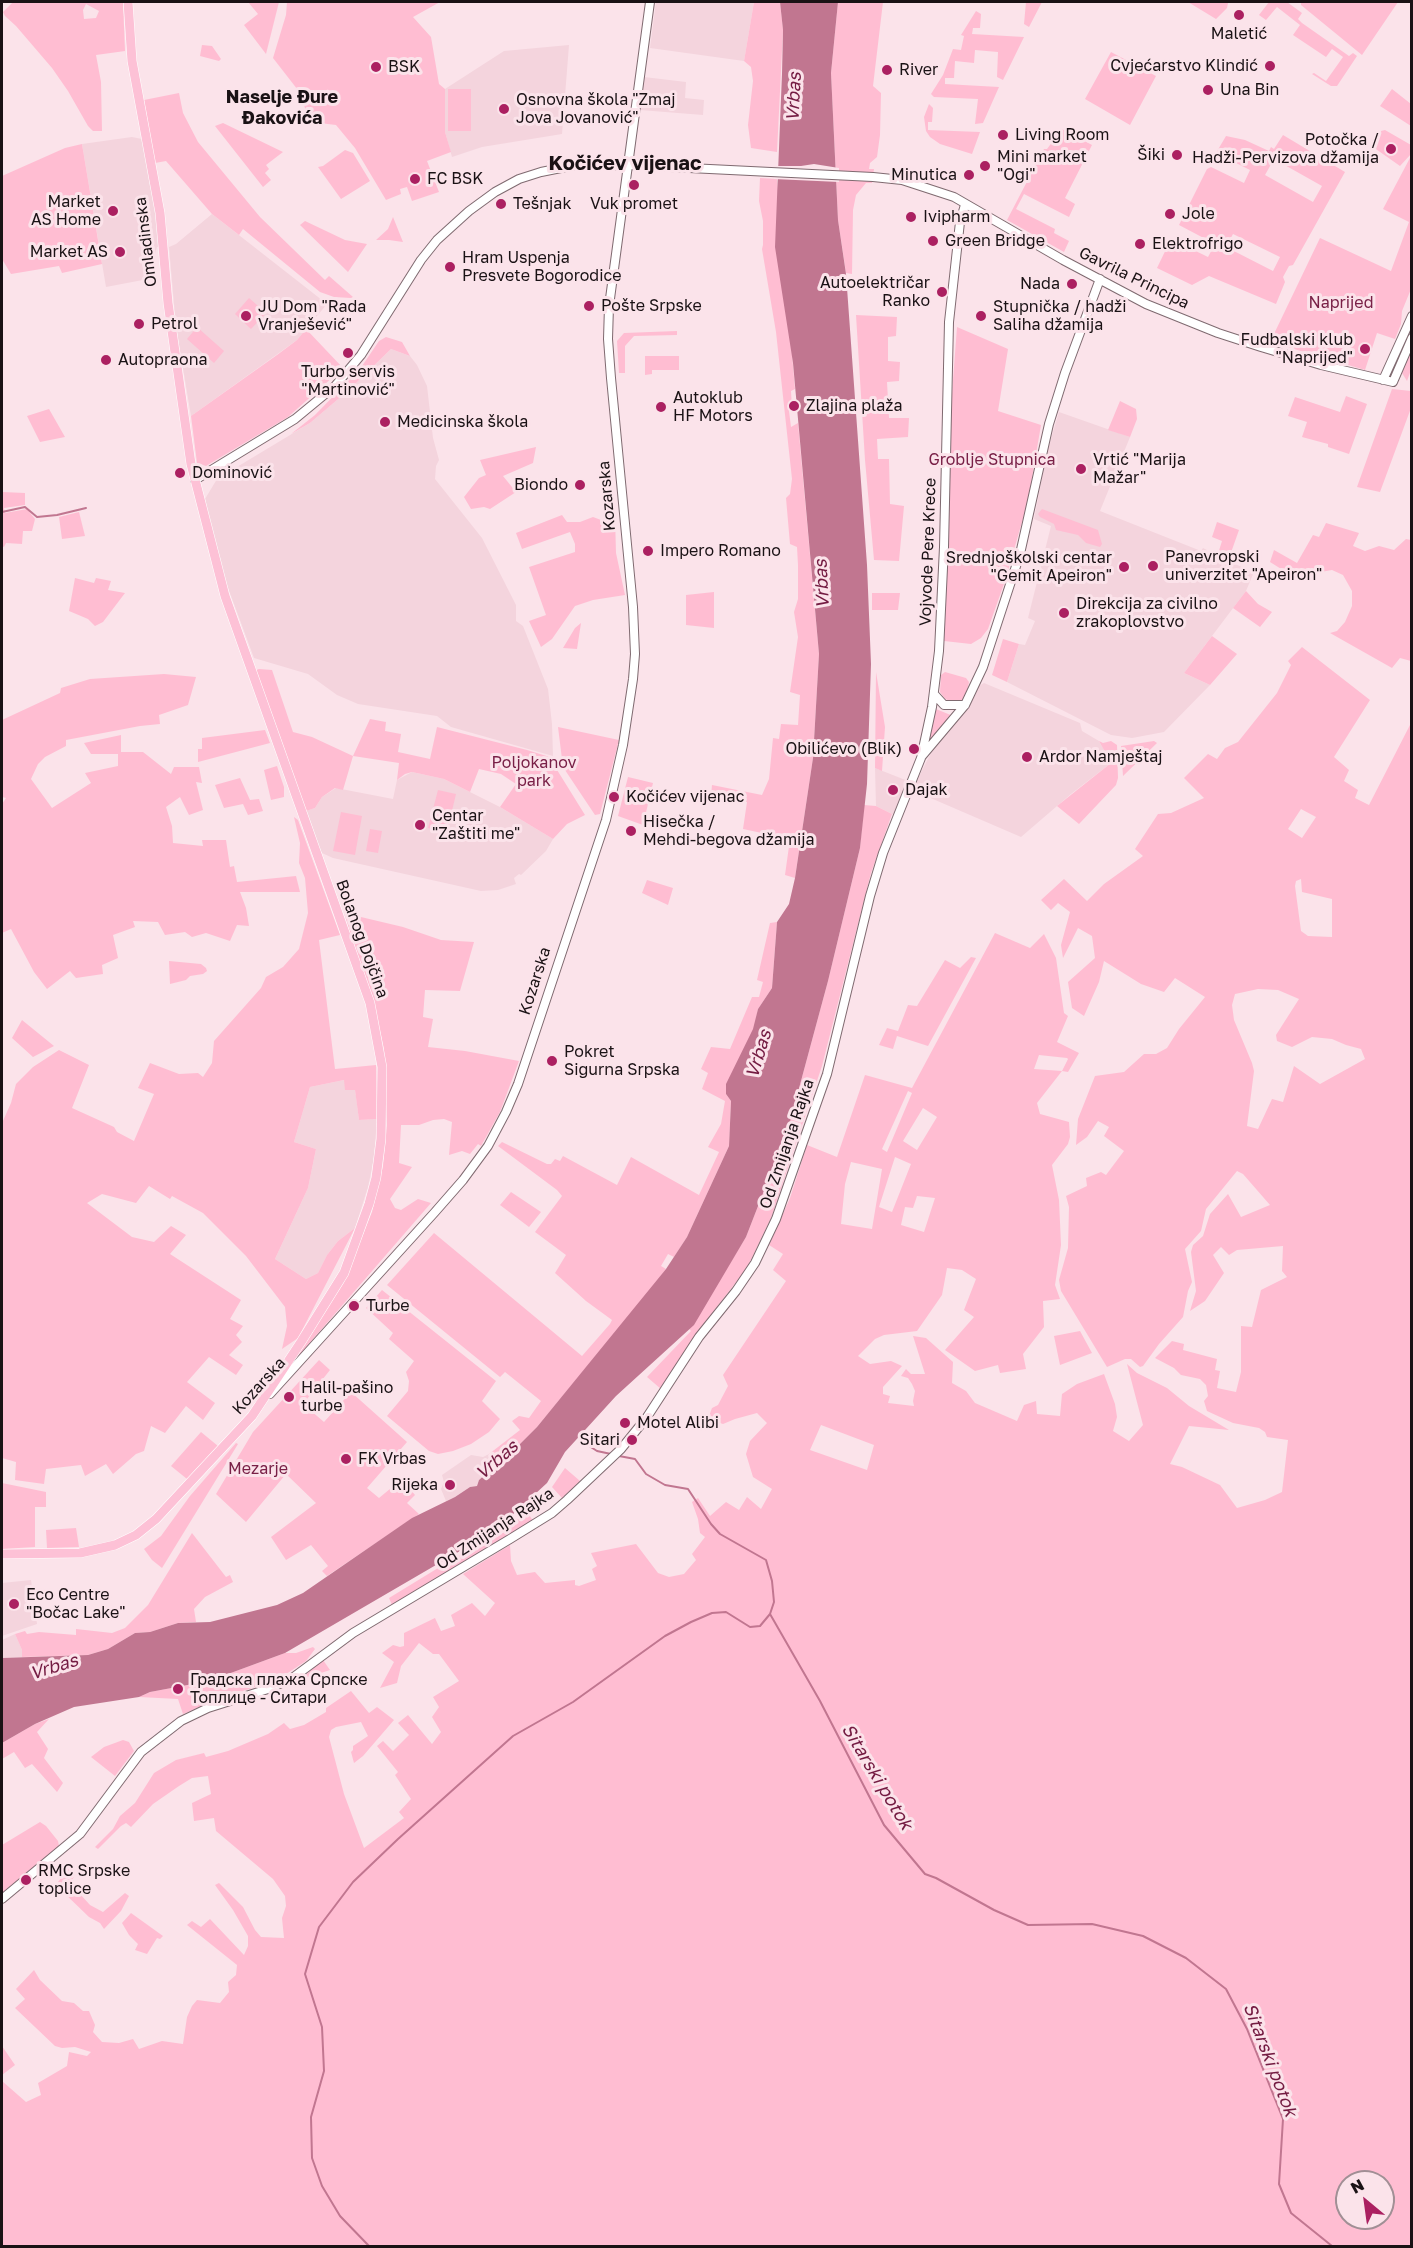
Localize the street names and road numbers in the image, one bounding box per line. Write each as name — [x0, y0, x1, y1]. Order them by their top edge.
street label: Omladinska — [131, 196, 161, 288]
street label: Gavrila Principa — [1076, 243, 1192, 313]
street label: Kozarska — [594, 460, 620, 532]
street label: Vojvode Pere Krece — [916, 478, 940, 626]
street label: Bolanog Dojčina — [332, 877, 392, 1001]
street label: Kozarska — [515, 945, 555, 1017]
street label: Od Zmijanja Rajka — [756, 1076, 818, 1212]
street label: Kozarska — [228, 1354, 290, 1418]
street label: Od Zmijanja Rajka — [433, 1484, 557, 1574]

